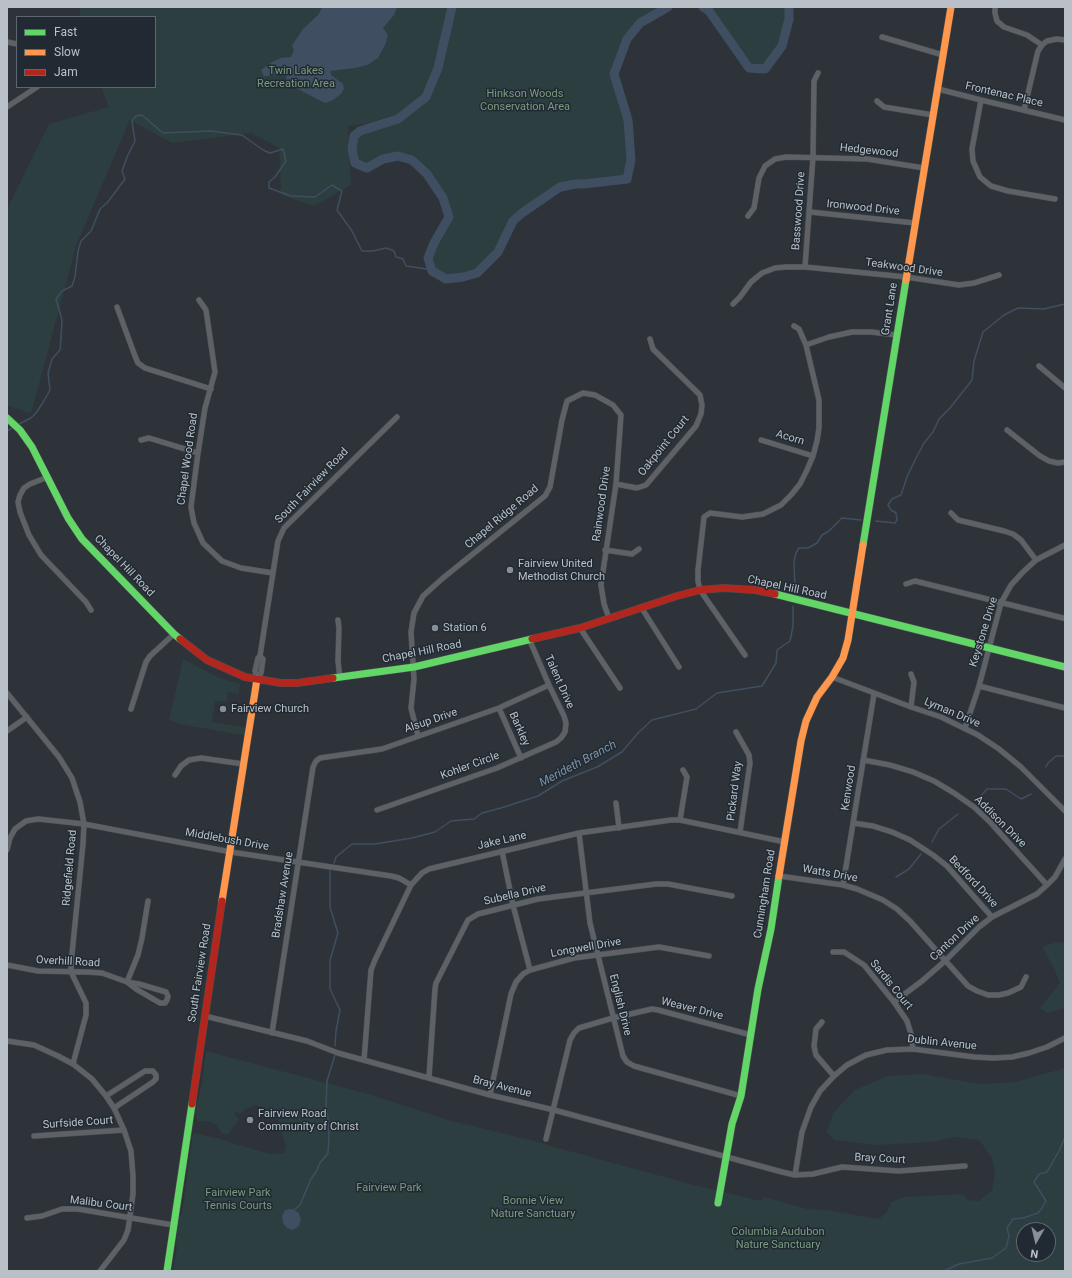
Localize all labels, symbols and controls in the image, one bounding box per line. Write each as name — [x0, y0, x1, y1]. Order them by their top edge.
legend — [16, 16, 156, 88]
text: Fast — [54, 25, 77, 39]
text: Slow — [54, 45, 80, 59]
park label: Twin Lakes Recreation Area — [257, 64, 335, 90]
text: Jam — [54, 65, 78, 79]
street label: Frontenac Place — [964, 80, 1044, 110]
park label: Hinkson Woods Conservation Area — [480, 87, 570, 113]
street label: Hedgewood — [839, 141, 899, 161]
street label: Basswood Drive — [790, 171, 808, 251]
street label: Ironwood Drive — [826, 198, 900, 218]
street label: Teakwood Drive — [865, 256, 943, 280]
street label: Grant Lane — [879, 282, 901, 336]
street label: Chapel Wood Road — [175, 412, 201, 506]
street label: Oakpoint Court — [636, 413, 692, 479]
street label: Acorn — [774, 427, 806, 449]
street label: South Fairview Road — [273, 446, 351, 526]
street label: Rainwood Drive — [590, 465, 614, 543]
street label: Chapel Ridge Road — [462, 482, 542, 552]
street label: Chapel Hill Road — [91, 532, 157, 600]
place label: Fairview United Methodist Church — [518, 557, 605, 583]
marker: Fairview United Methodist Church — [505, 565, 515, 575]
street label: Chapel Hill Road — [746, 573, 828, 603]
street label: Keystone Drive — [967, 595, 1001, 669]
place label: Station 6 — [443, 621, 487, 635]
marker: Station 6 — [430, 623, 440, 633]
street label: Chapel Hill Road — [381, 638, 463, 666]
street label: Talent Drive — [541, 653, 577, 711]
street label: Lyman Drive — [922, 695, 982, 731]
place label: Fairview Church — [231, 702, 309, 716]
marker: Fairview Church — [218, 704, 228, 714]
street label: Alsup Drive — [403, 706, 459, 736]
street label: Barkley — [506, 710, 532, 748]
water label: Merideth Branch — [537, 738, 619, 790]
street label: Kohler Circle — [439, 749, 501, 783]
street label: Pickard Way — [725, 760, 745, 822]
street label: Kenwood — [839, 764, 859, 812]
street label: Addison Drive — [971, 793, 1029, 851]
street label: Middlebush Drive — [184, 826, 270, 854]
street label: Ridgefield Road — [60, 829, 80, 907]
street label: Jake Lane — [476, 829, 528, 853]
street label: Cunningham Road — [751, 849, 779, 939]
street label: Bradshaw Avenue — [270, 851, 296, 939]
street label: Bedford Drive — [946, 853, 1000, 911]
street label: Watts Drive — [801, 863, 859, 885]
street label: Subella Drive — [483, 881, 547, 909]
street label: Canton Drive — [928, 912, 982, 964]
street label: South Fairview Road — [186, 923, 214, 1023]
street label: Longwell Drive — [550, 935, 622, 961]
street label: Overhill Road — [35, 954, 101, 970]
street label: Sardis Court — [867, 957, 915, 1013]
street label: English Drive — [606, 973, 634, 1037]
street label: Weaver Drive — [660, 995, 724, 1023]
street label: Dublin Avenue — [907, 1033, 977, 1053]
street label: Bray Avenue — [471, 1073, 533, 1101]
place label: Fairview Road Community of Christ — [258, 1107, 359, 1133]
street label: Surfside Court — [42, 1114, 114, 1132]
marker: Fairview Road Community of Christ — [245, 1115, 255, 1125]
street label: Bray Court — [854, 1151, 906, 1167]
park label: Fairview Park — [356, 1181, 422, 1195]
park label: Fairview Park Tennis Courts — [204, 1186, 272, 1212]
street label: Malibu Court — [69, 1194, 133, 1214]
park label: Bonnie View Nature Sanctuary — [491, 1194, 575, 1220]
north arrow — [1016, 1222, 1056, 1262]
park label: Columbia Audubon Nature Sanctuary — [731, 1225, 825, 1251]
text: N — [1030, 1246, 1039, 1260]

